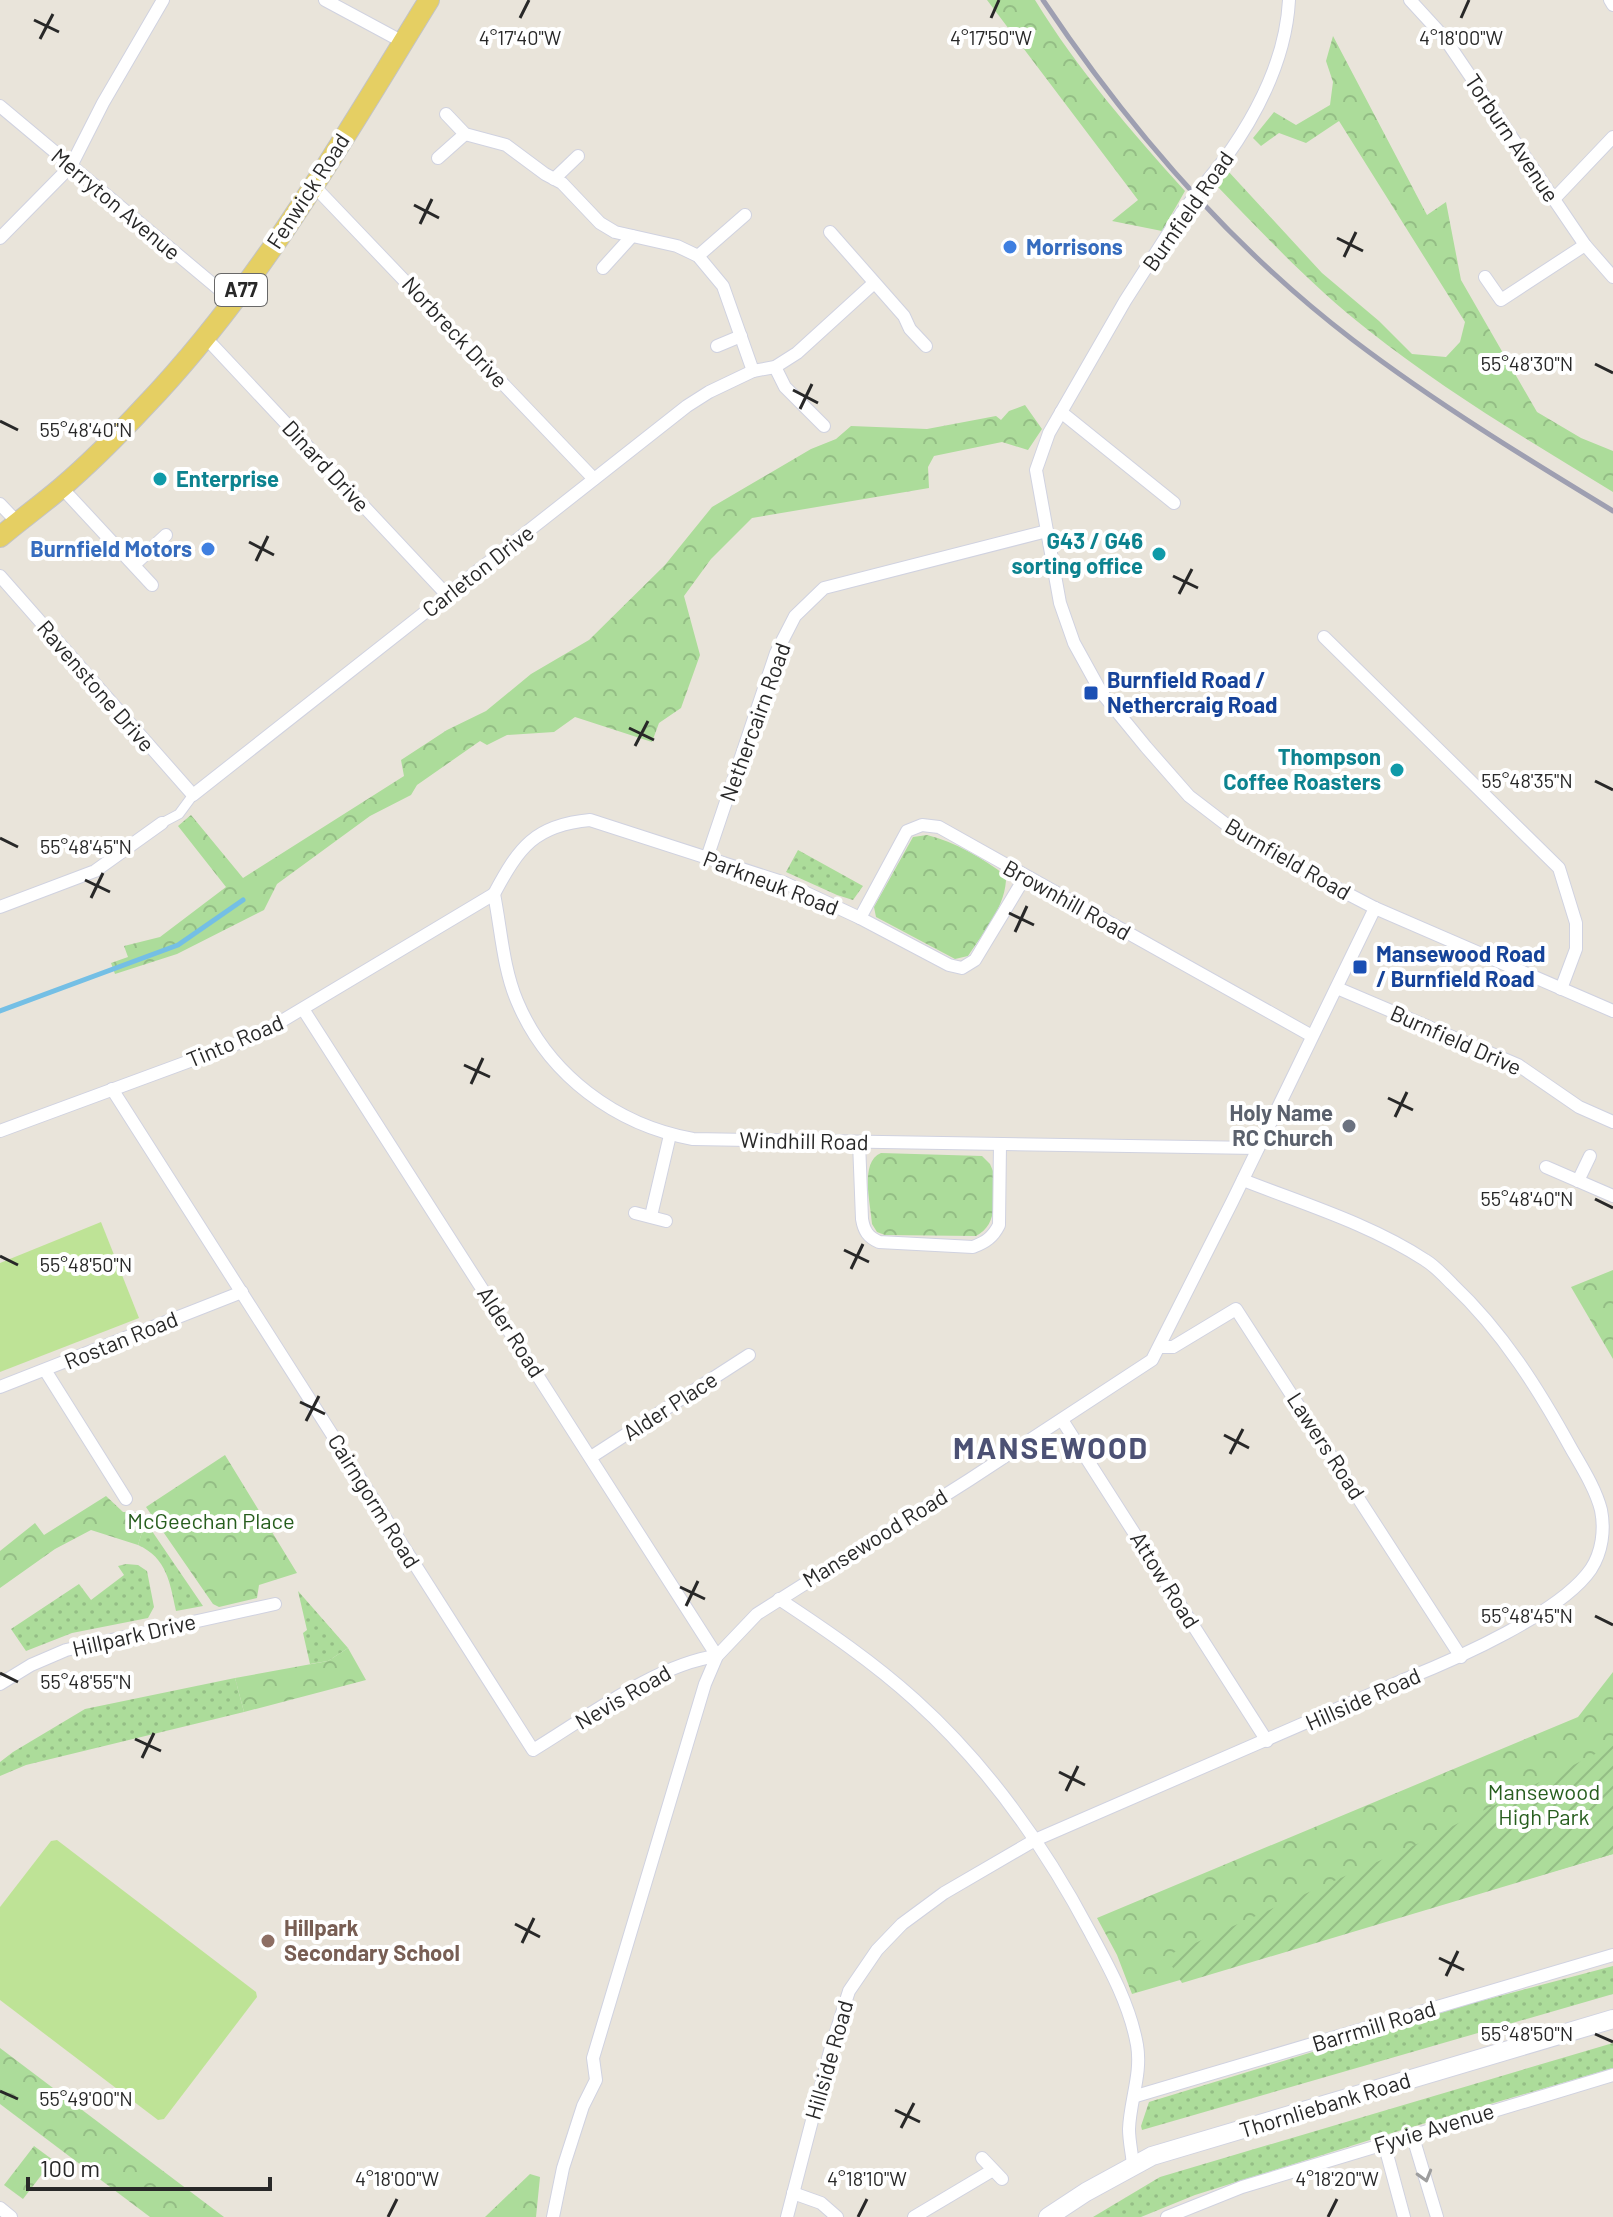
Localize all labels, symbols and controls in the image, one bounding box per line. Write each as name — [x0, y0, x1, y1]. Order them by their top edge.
text: 4°17'40"W — [479, 25, 562, 49]
text: 4°17'50"W — [950, 25, 1033, 49]
text: 4°18'00"W — [1419, 25, 1503, 49]
street label: Torburn Avenue — [1460, 68, 1565, 206]
street label: Fenwick Road — [260, 128, 354, 253]
street label: Merryton Avenue — [47, 142, 186, 265]
street label: Burnfield Road — [1136, 145, 1238, 275]
place label: Morrisons — [1026, 233, 1123, 259]
marker: Morrisons — [1001, 238, 1019, 256]
street label: Norbreck Drive — [398, 270, 514, 392]
road number: A77 — [215, 274, 267, 306]
text: 55°48'30"N — [1481, 351, 1573, 375]
street label: Dinard Drive — [278, 414, 376, 516]
text: 55°48'40"N — [39, 417, 133, 441]
place label: Enterprise — [176, 465, 279, 491]
marker: Enterprise — [151, 470, 169, 488]
street label: Carleton Drive — [417, 519, 538, 622]
place label: G43 / G46 sorting office — [1011, 527, 1143, 578]
place label: Burnfield Motors — [30, 535, 192, 561]
marker: Burnfield Motors — [199, 540, 217, 558]
marker: G43 / G46 sorting office — [1150, 545, 1168, 563]
street label: Ravenstone Drive — [33, 614, 161, 756]
street label: Nethercairn Road — [713, 639, 795, 805]
place label: Burnfield Road / Nethercraig Road — [1107, 666, 1278, 717]
marker: Burnfield Road / Nethercraig Road — [1082, 684, 1100, 702]
place label: Thompson Coffee Roasters — [1223, 743, 1381, 794]
marker: Thompson Coffee Roasters — [1388, 761, 1406, 779]
text: 55°48'35"N — [1481, 768, 1573, 792]
street label: Burnfield Road — [1221, 812, 1356, 905]
text: 55°48'45"N — [40, 834, 132, 858]
street label: Parkneuk Road — [700, 844, 843, 920]
street label: Brownhill Road — [999, 853, 1136, 945]
place label: Mansewood Road / Burnfield Road — [1376, 940, 1545, 991]
marker: Mansewood Road / Burnfield Road — [1351, 958, 1369, 976]
street label: Burnfield Drive — [1387, 999, 1526, 1080]
street label: Tinto Road — [182, 1008, 287, 1072]
place label: Holy Name RC Church — [1230, 1099, 1333, 1150]
marker: Holy Name RC Church — [1340, 1117, 1358, 1135]
street label: Windhill Road — [739, 1126, 869, 1154]
text: 55°48'40"N — [1480, 1186, 1574, 1210]
text: 55°48'50"N — [40, 1252, 132, 1276]
street label: Alder Road — [473, 1281, 551, 1382]
street label: Rostan Road — [60, 1305, 181, 1374]
street label: Alder Place — [618, 1365, 721, 1445]
street label: Lawers Road — [1283, 1387, 1371, 1504]
street label: Cairngorm Road — [323, 1429, 426, 1572]
district label: MANSEWOOD — [953, 1429, 1149, 1465]
street label: Mansewood Road — [797, 1482, 951, 1592]
park label: McGeechan Place — [127, 1507, 295, 1533]
street label: Attow Road — [1126, 1526, 1206, 1633]
text: 55°48'45"N — [1481, 1603, 1573, 1627]
street label: Hillpark Drive — [69, 1607, 198, 1661]
street label: Nevis Road — [570, 1658, 675, 1734]
street label: Hillside Road — [1301, 1661, 1424, 1735]
text: 55°48'55"N — [40, 1669, 132, 1693]
park label: Mansewood High Park — [1488, 1778, 1600, 1829]
place label: Hillpark Secondary School — [284, 1914, 460, 1965]
marker: Hillpark Secondary School — [259, 1932, 277, 1950]
street label: Barrmill Road — [1309, 1994, 1439, 2056]
street label: Hillside Road — [799, 1997, 857, 2122]
text: 55°48'50"N — [1481, 2021, 1573, 2045]
street label: Thornliebank Road — [1236, 2066, 1413, 2142]
text: 55°49'00"N — [39, 2086, 133, 2110]
street label: Fyvie Avenue — [1371, 2096, 1497, 2158]
scale bar — [28, 2141, 270, 2191]
text: 100 m — [40, 2153, 100, 2182]
text: 4°18'00"W — [355, 2166, 439, 2190]
text: 4°18'10"W — [827, 2166, 907, 2190]
text: 4°18'20"W — [1295, 2166, 1379, 2190]
one-way arrow — [1415, 2168, 1432, 2182]

